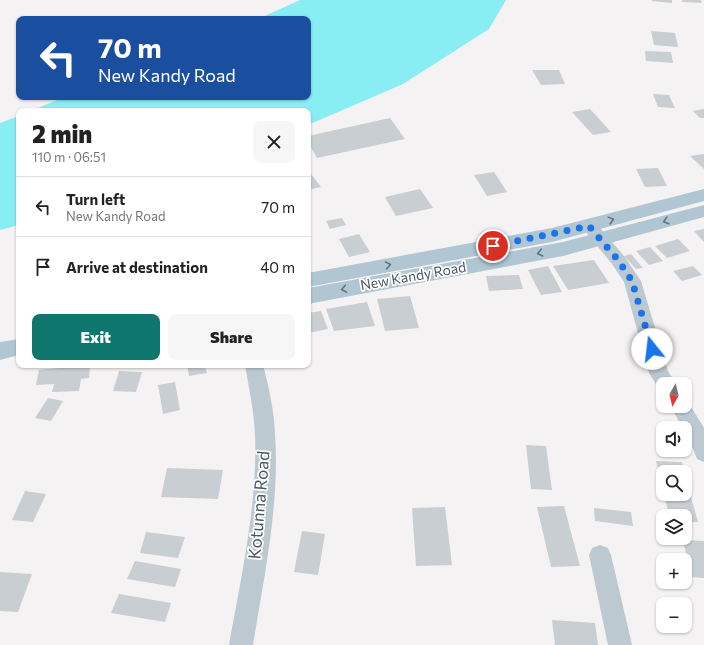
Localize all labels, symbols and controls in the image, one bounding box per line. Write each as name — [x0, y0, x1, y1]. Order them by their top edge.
text: 70 m — [98, 30, 162, 64]
icon: left — [32, 32, 84, 84]
text: New Kandy Road — [98, 64, 236, 86]
text: 2 min — [32, 119, 92, 148]
button: close — [253, 121, 295, 163]
text: 110 m · 06:51 — [32, 149, 106, 165]
text: Turn left — [66, 190, 125, 208]
icon: left — [32, 196, 54, 218]
text: 70 m — [261, 198, 295, 216]
text: New Kandy Road — [66, 208, 165, 224]
one-way arrow — [608, 216, 614, 224]
one-way arrow — [663, 216, 670, 225]
pin — [476, 229, 510, 263]
icon: arrive — [482, 235, 504, 257]
one-way arrow — [537, 249, 544, 257]
icon: arrive — [32, 256, 54, 278]
text: Arrive at destination — [66, 258, 208, 276]
text: 40 m — [260, 258, 295, 276]
street label: New Kandy Road — [359, 258, 467, 293]
one-way arrow — [384, 261, 391, 269]
one-way arrow — [341, 284, 347, 293]
button: Exit — [32, 314, 160, 360]
button: Share — [168, 314, 295, 360]
position arrow — [631, 328, 673, 370]
north arrow — [656, 377, 692, 413]
map controls — [656, 377, 692, 633]
button: sound — [656, 421, 692, 457]
street label: Kotunna Road — [243, 450, 274, 560]
button: search — [656, 465, 692, 501]
button: layers — [656, 509, 692, 545]
button: + — [656, 553, 692, 589]
button: − — [656, 597, 692, 633]

